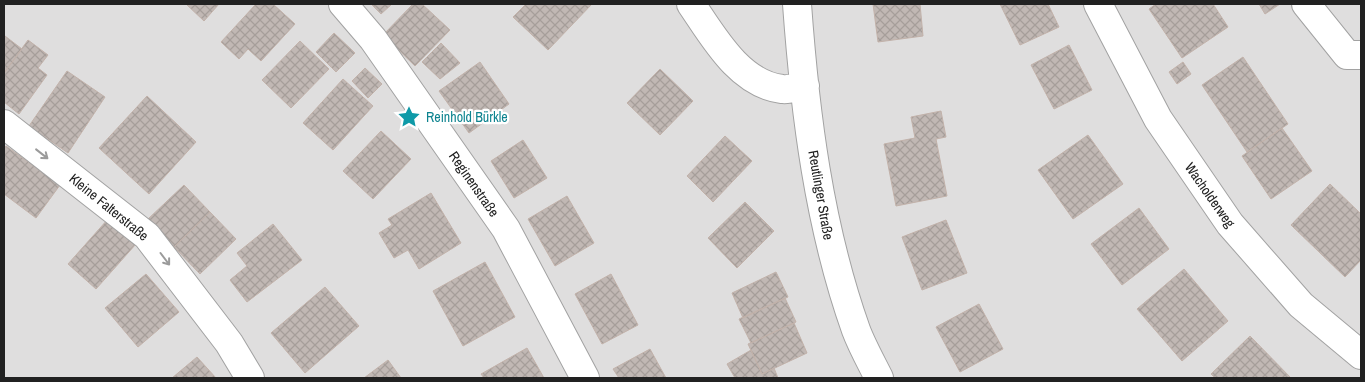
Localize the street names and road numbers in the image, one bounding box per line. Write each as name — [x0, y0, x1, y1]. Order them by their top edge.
street label: Reginenstraße — [445, 148, 503, 220]
street label: Reutlinger Straße — [804, 149, 838, 241]
street label: Wacholderweg — [1181, 159, 1239, 232]
street label: Kleine Falterstraße — [66, 169, 152, 245]

